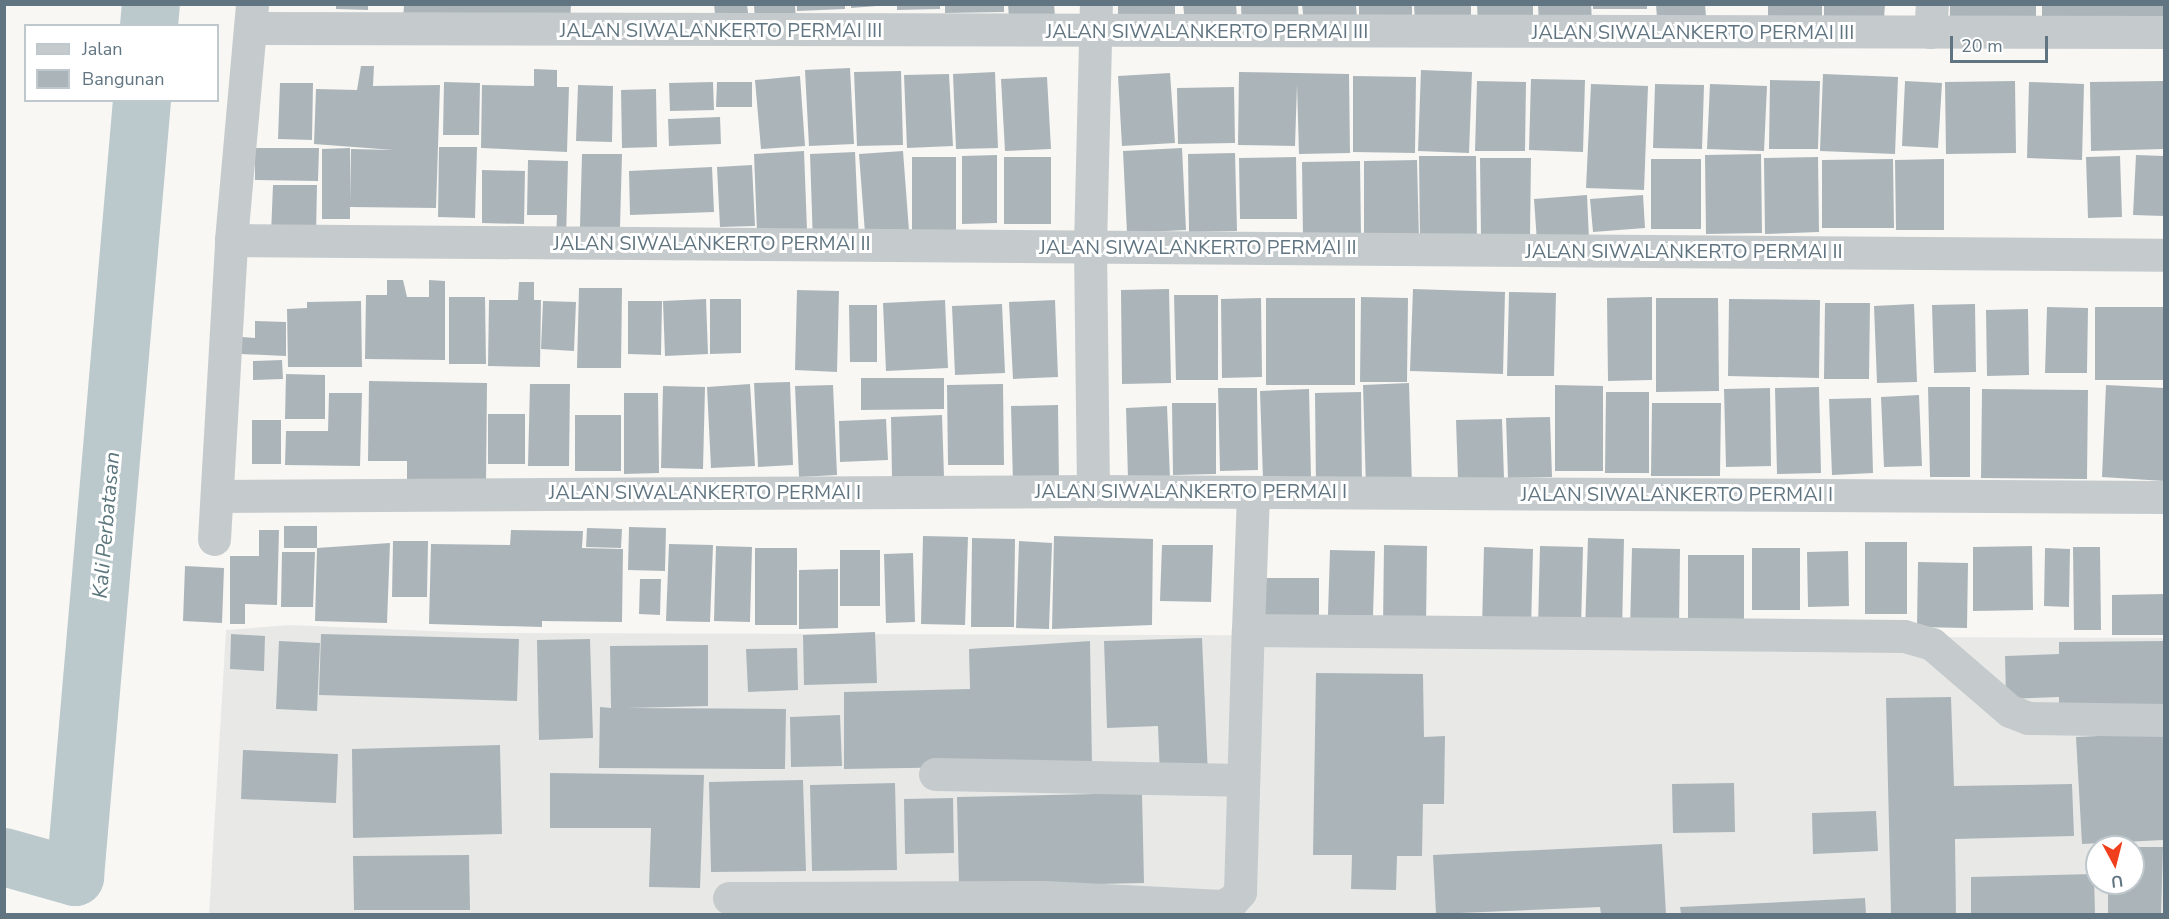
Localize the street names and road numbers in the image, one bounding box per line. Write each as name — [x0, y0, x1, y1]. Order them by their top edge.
street label: JALAN SIWALANKERTO PERMAI III — [560, 18, 882, 42]
street label: JALAN SIWALANKERTO PERMAI III — [1046, 19, 1368, 43]
street label: JALAN SIWALANKERTO PERMAI III — [1532, 20, 1854, 44]
street label: JALAN SIWALANKERTO PERMAI II — [553, 231, 871, 255]
street label: JALAN SIWALANKERTO PERMAI II — [1039, 235, 1357, 259]
street label: JALAN SIWALANKERTO PERMAI II — [1525, 239, 1843, 263]
street label: JALAN SIWALANKERTO PERMAI I — [1035, 479, 1347, 503]
street label: JALAN SIWALANKERTO PERMAI I — [549, 480, 861, 504]
street label: JALAN SIWALANKERTO PERMAI I — [1521, 482, 1833, 506]

